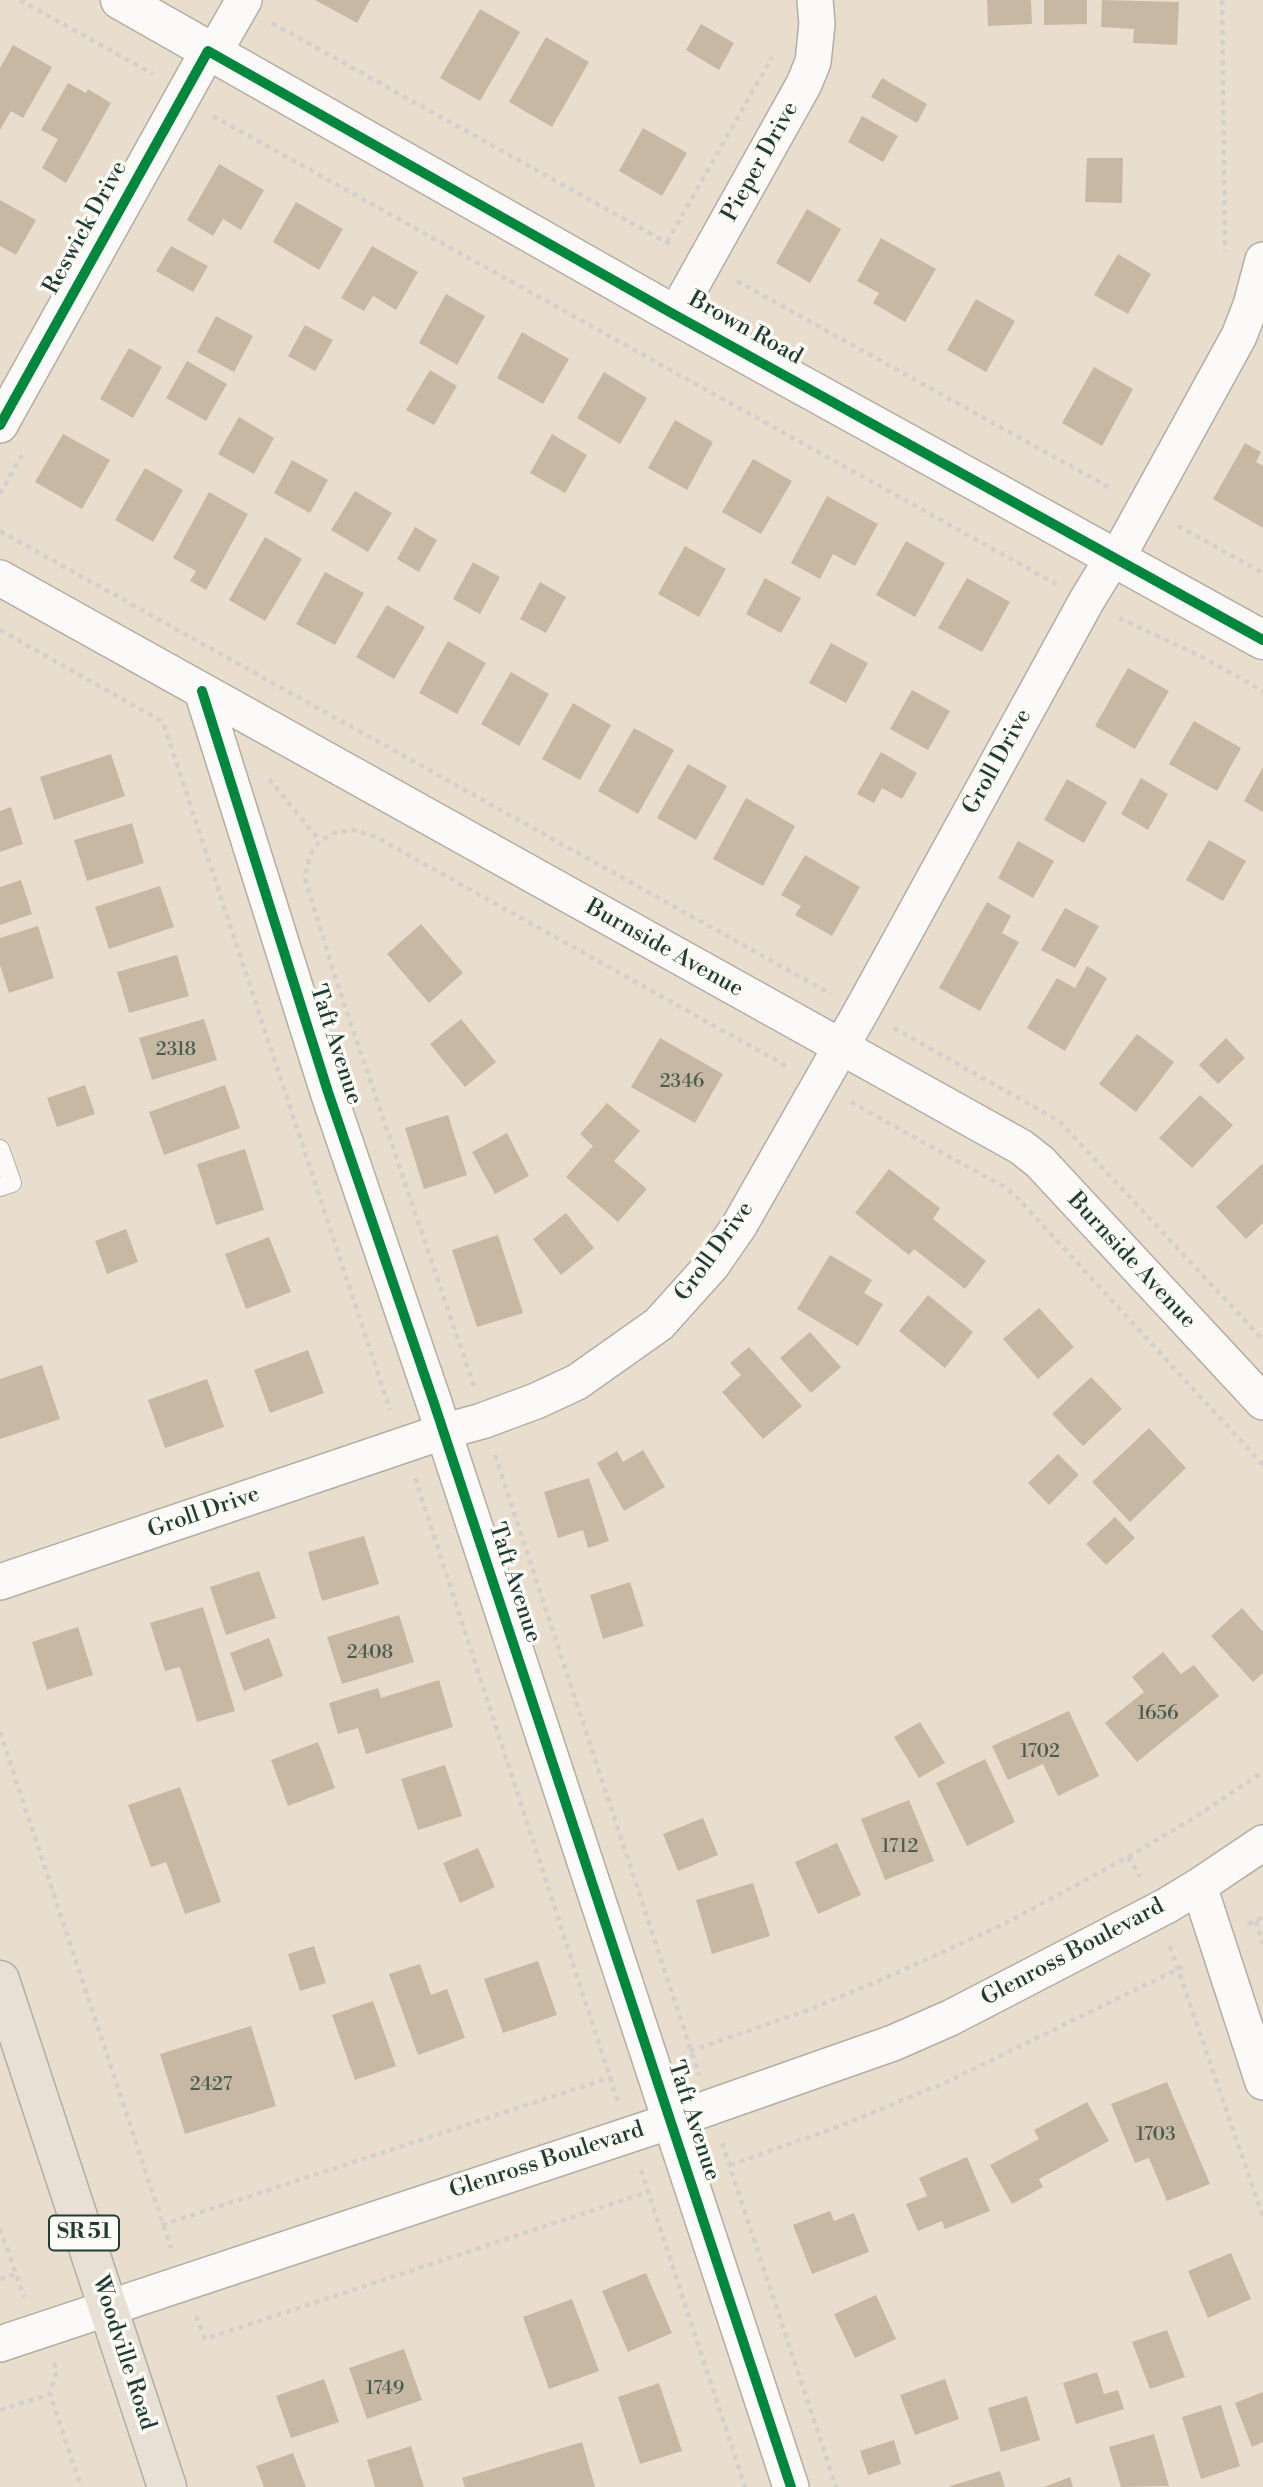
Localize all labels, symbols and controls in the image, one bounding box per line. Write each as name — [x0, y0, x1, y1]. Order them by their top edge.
street label: Pieper Drive — [717, 97, 805, 227]
street label: Reswick Drive — [38, 157, 134, 299]
street label: Brown Road — [683, 286, 807, 372]
street label: Groll Drive — [958, 704, 1038, 820]
street label: Burnside Avenue — [580, 894, 748, 1004]
street label: Taft Avenue — [303, 982, 367, 1108]
house number: 2318 — [156, 1039, 196, 1061]
house number: 2346 — [660, 1071, 704, 1093]
street label: Burnside Avenue — [1061, 1187, 1201, 1335]
street label: Groll Drive — [670, 1197, 760, 1307]
street label: Groll Drive — [144, 1481, 264, 1545]
street label: Taft Avenue — [482, 1520, 546, 1646]
house number: 2408 — [347, 1642, 393, 1664]
house number: 1656 — [1137, 1703, 1179, 1725]
house number: 1702 — [1020, 1741, 1060, 1763]
house number: 1712 — [882, 1836, 918, 1858]
street label: Glenross Boulevard — [977, 1893, 1169, 2013]
street label: Taft Avenue — [661, 2058, 725, 2184]
house number: 2427 — [190, 2074, 232, 2096]
street label: Glenross Boulevard — [446, 2117, 648, 2205]
house number: 1703 — [1136, 2124, 1176, 2146]
road number: SR 51 — [49, 2216, 119, 2250]
street label: Woodville Road — [85, 2272, 161, 2434]
house number: 1749 — [366, 2378, 404, 2400]

